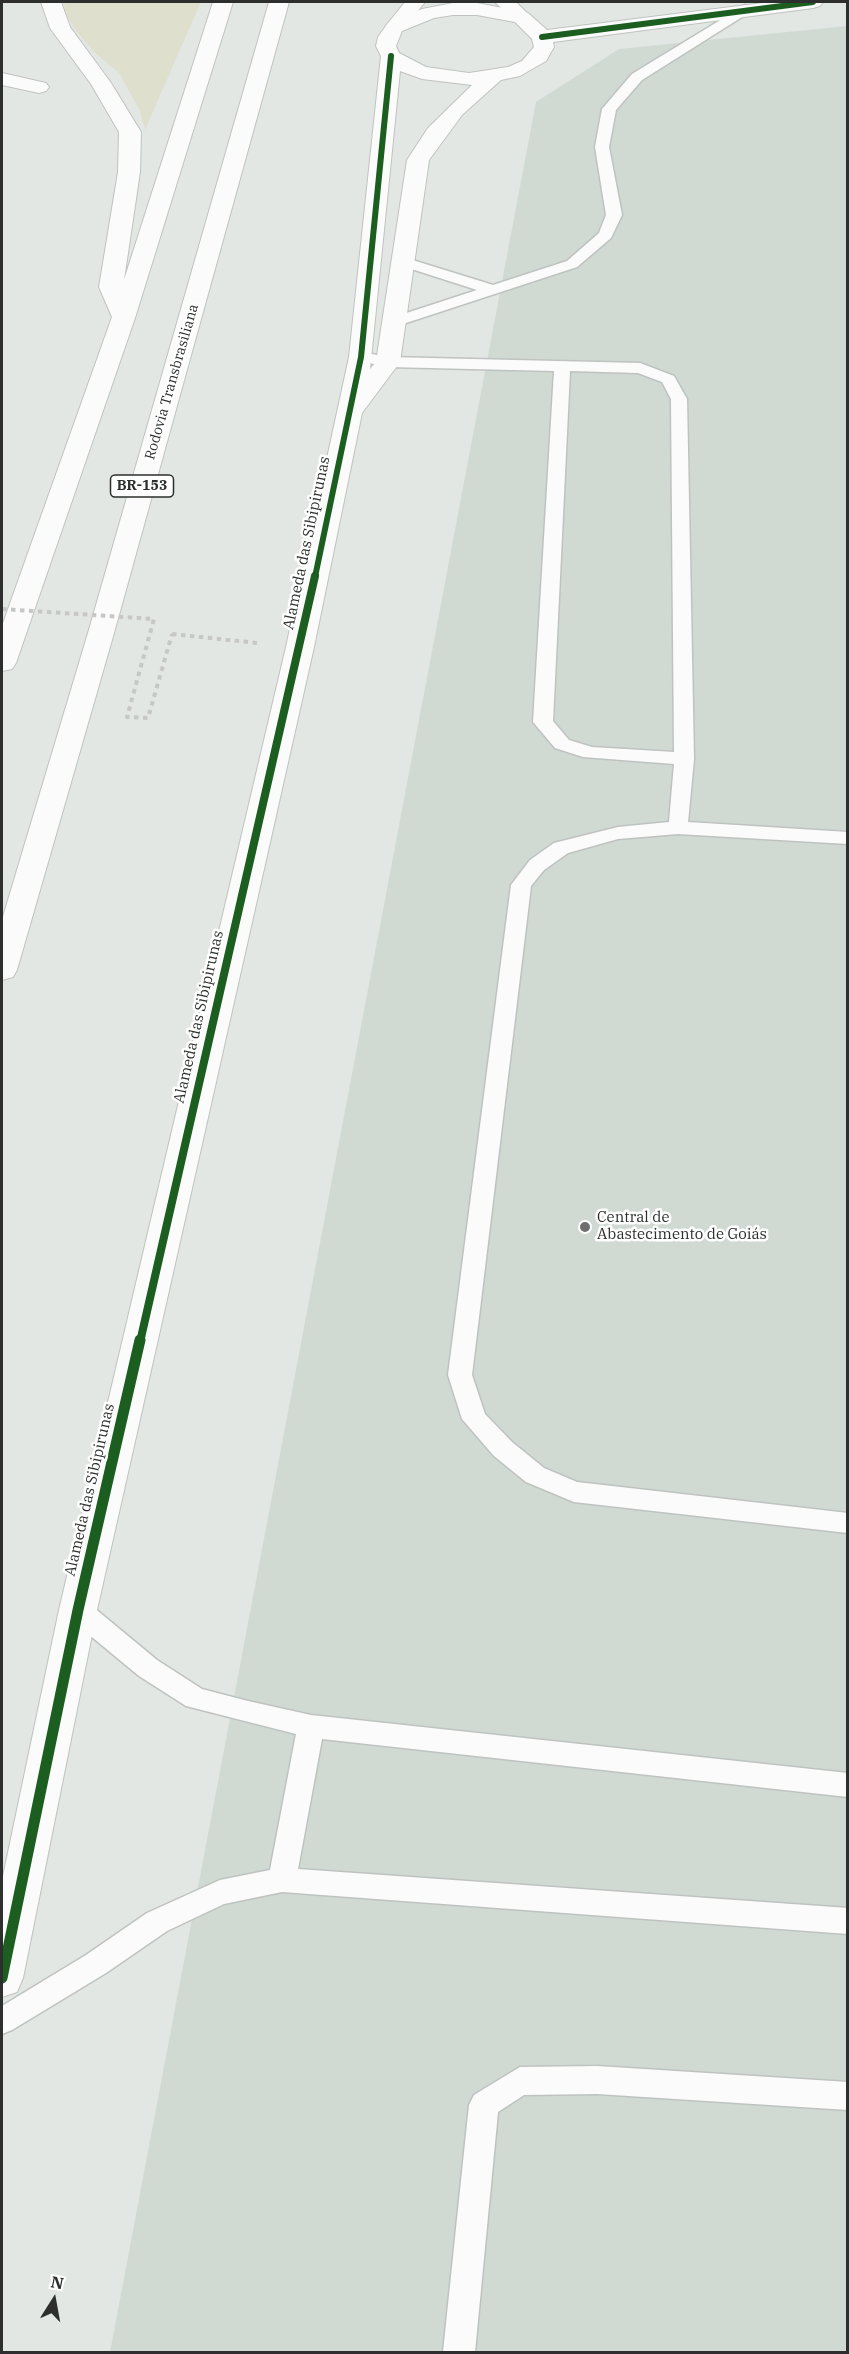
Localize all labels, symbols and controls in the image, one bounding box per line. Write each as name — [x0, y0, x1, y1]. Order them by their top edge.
street label: Rodovia Transbrasiliana — [142, 302, 202, 462]
street label: Alameda das Sibipirunas — [280, 455, 334, 631]
road number: BR-153 — [110, 475, 174, 497]
street label: Alameda das Sibipirunas — [170, 929, 228, 1105]
place label: Central de Abastecimento de Goiás — [597, 1209, 767, 1244]
marker: Central de Abastecimento de Goiás — [578, 1220, 592, 1234]
street label: Alameda das Sibipirunas — [61, 1402, 119, 1578]
north arrow — [24, 2270, 84, 2330]
text: N — [49, 2271, 66, 2293]

